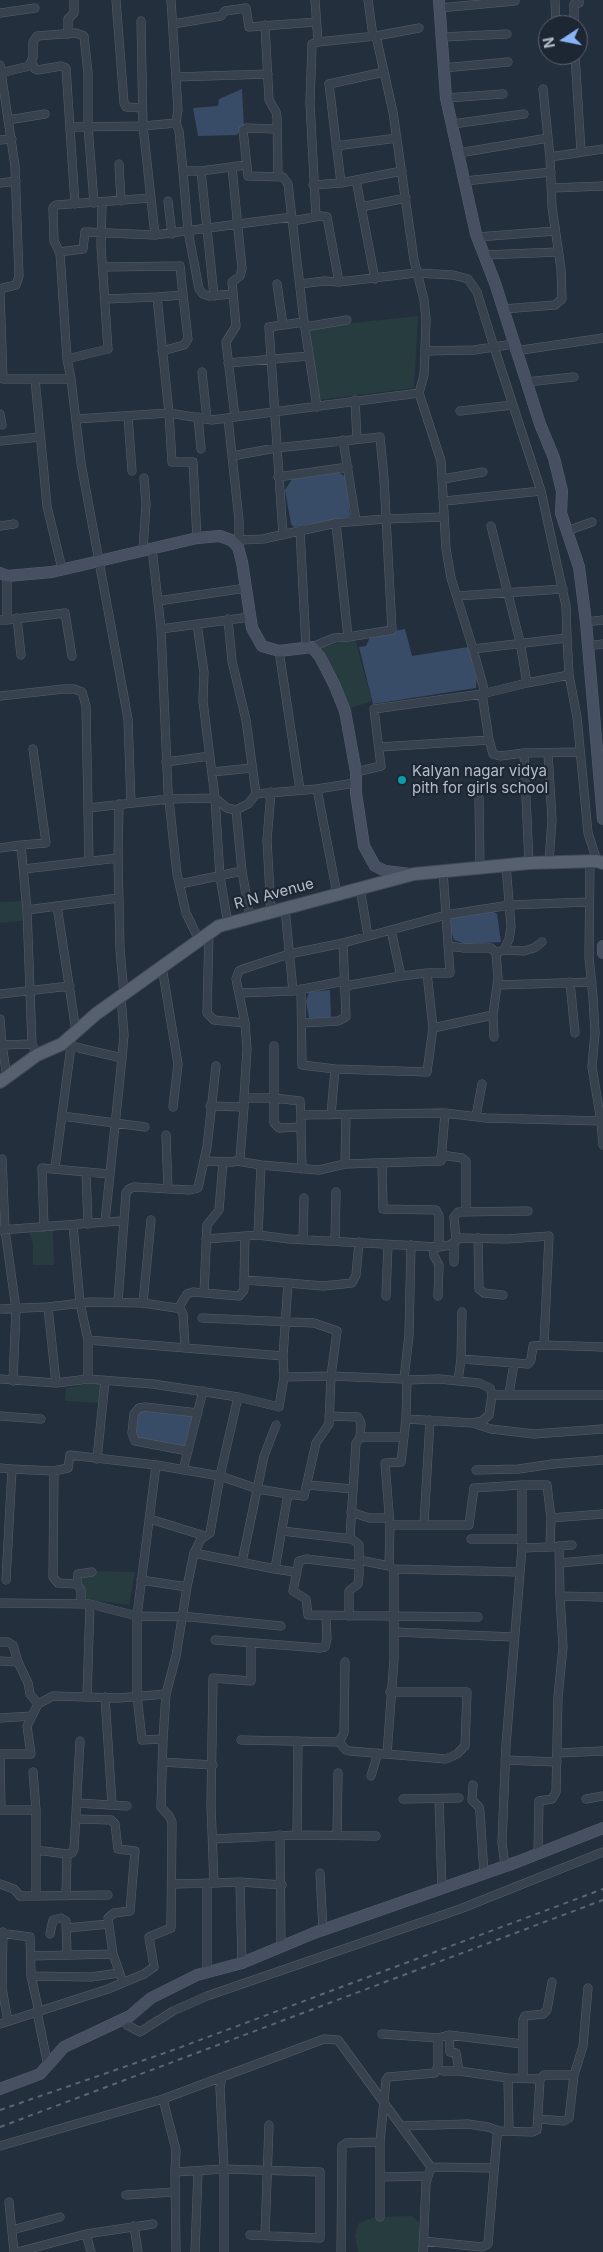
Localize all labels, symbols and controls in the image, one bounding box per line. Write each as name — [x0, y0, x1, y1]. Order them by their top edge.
north arrow — [538, 15, 588, 65]
text: N — [539, 36, 558, 50]
place label: Kalyan nagar vidya pith for girls school — [412, 762, 548, 797]
marker: Kalyan nagar vidya pith for girls school — [396, 774, 408, 786]
street label: R N Avenue — [232, 875, 316, 913]

